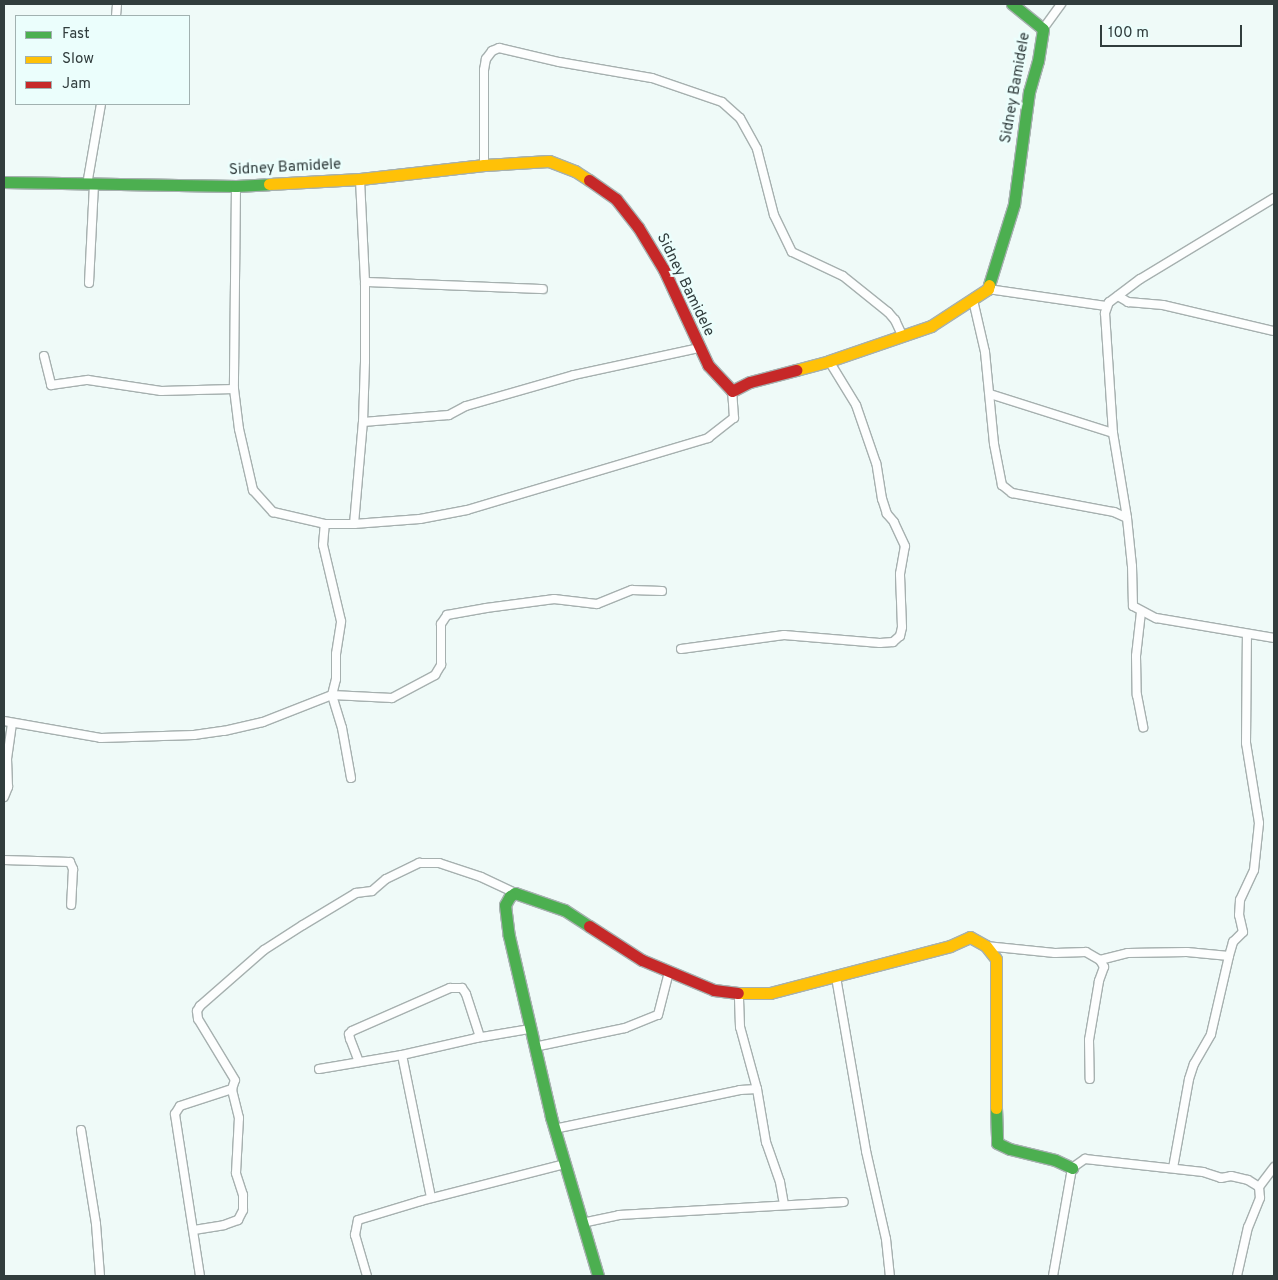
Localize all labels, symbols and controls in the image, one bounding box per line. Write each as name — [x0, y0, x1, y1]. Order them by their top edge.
legend — [15, 15, 190, 105]
scale bar — [1103, 15, 1246, 47]
text: 100 m — [1108, 24, 1149, 43]
text: Fast — [62, 25, 90, 44]
street label: Sidney Bamidele — [997, 31, 1035, 145]
text: Slow — [62, 50, 94, 69]
text: Jam — [62, 75, 91, 94]
street label: Sidney Bamidele — [229, 156, 341, 180]
street label: Sidney Bamidele — [652, 231, 718, 339]

